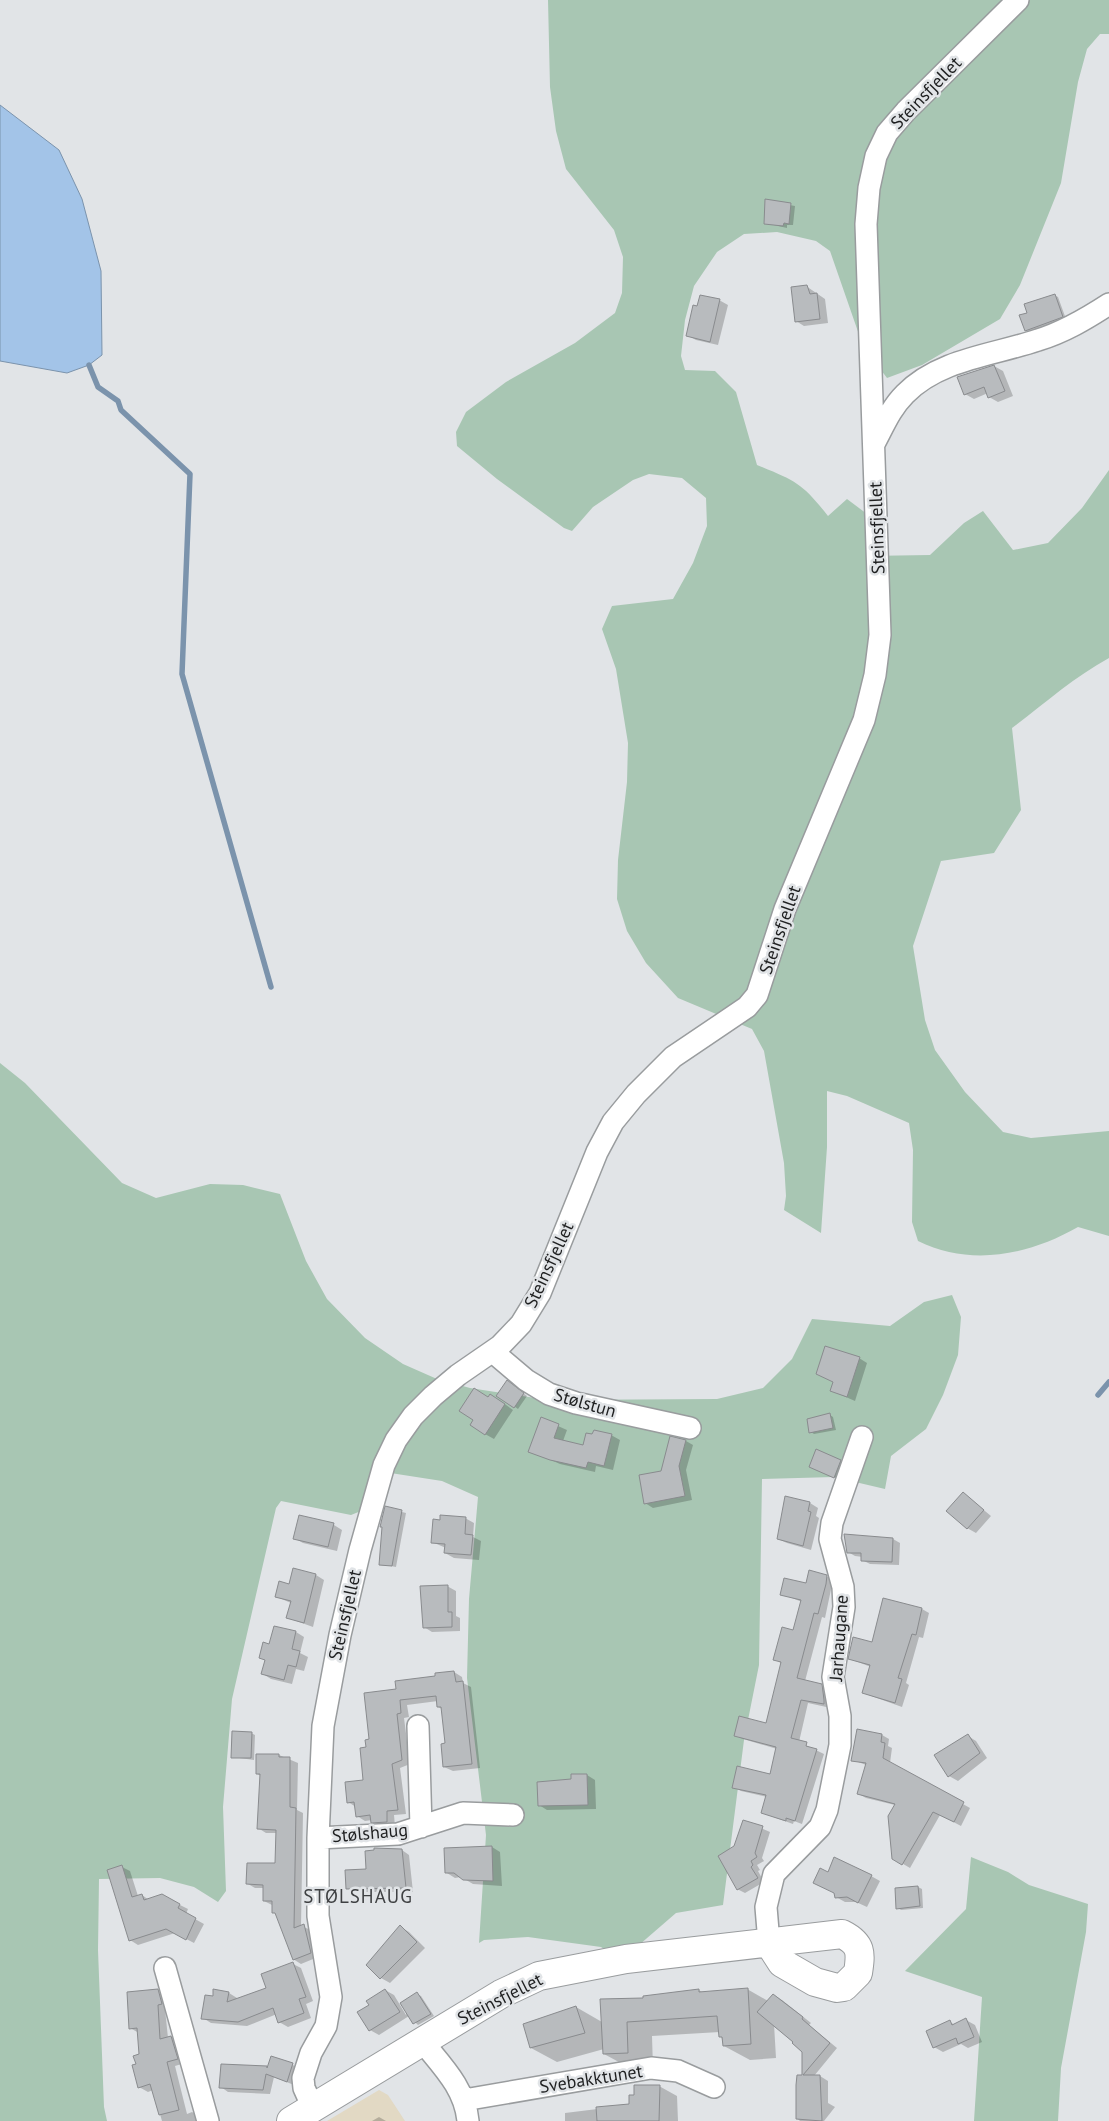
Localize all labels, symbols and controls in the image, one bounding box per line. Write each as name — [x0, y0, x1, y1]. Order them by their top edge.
street label: Steinsfjellet — [885, 51, 966, 134]
street label: Steinsfjellet — [863, 481, 890, 575]
street label: Steinsfjellet — [754, 882, 805, 977]
street label: Steinsfjellet — [519, 1218, 578, 1311]
street label: Stølstun — [551, 1383, 619, 1422]
street label: Steinsfjellet — [323, 1567, 366, 1662]
street label: Jarhaugane — [824, 1594, 853, 1683]
street label: Stølshaug — [331, 1818, 409, 1847]
district label: STØLSHAUG — [303, 1884, 413, 1908]
street label: Steinsfjellet — [453, 1967, 546, 2030]
street label: Svebakktunet — [538, 2059, 644, 2098]

